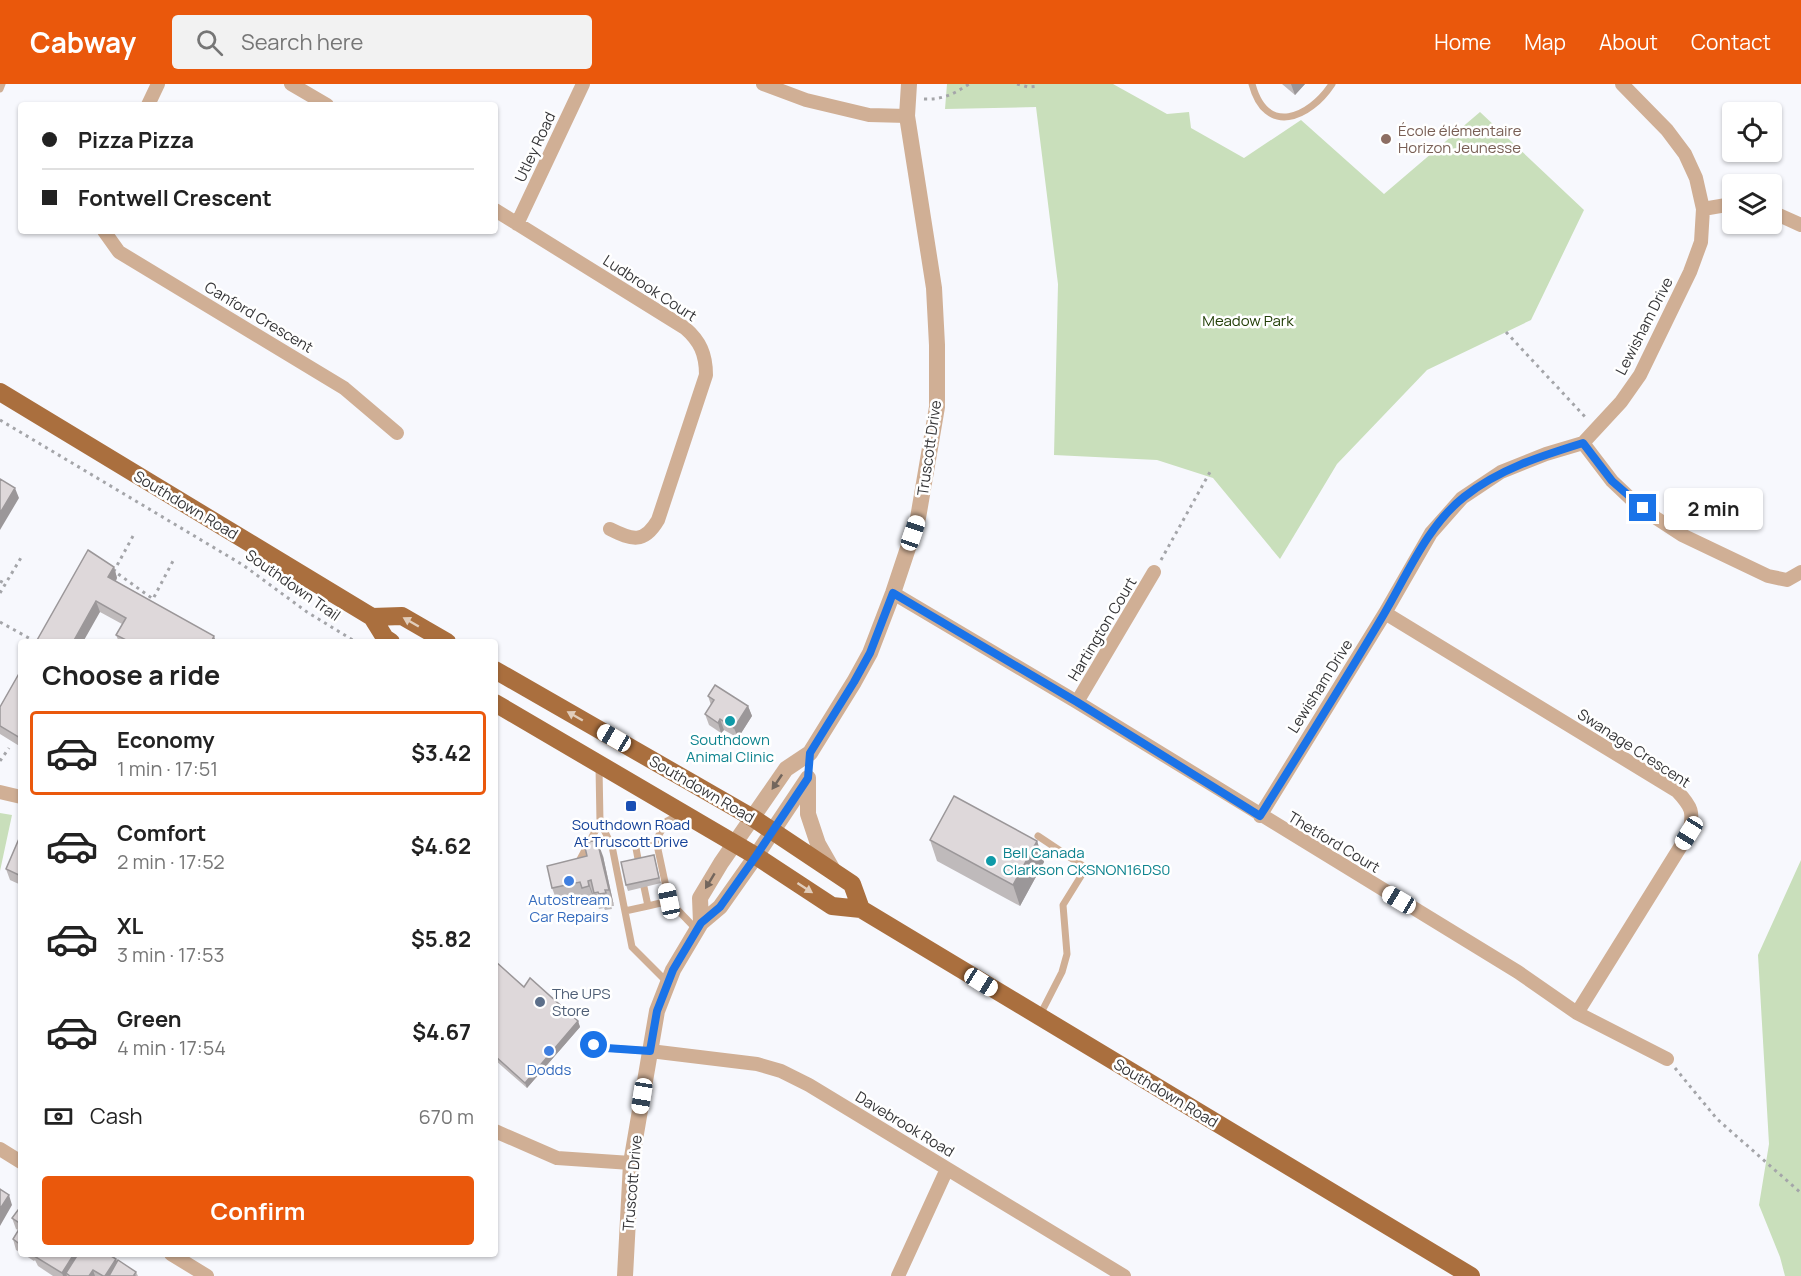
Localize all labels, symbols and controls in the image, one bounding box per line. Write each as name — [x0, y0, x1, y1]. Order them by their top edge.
search box — [172, 15, 592, 69]
text: Cabway — [30, 23, 136, 61]
icon: search — [193, 26, 226, 59]
text: Search here — [241, 27, 363, 57]
text: Home — [1434, 28, 1491, 56]
text: Map — [1524, 28, 1566, 56]
text: About — [1599, 28, 1658, 56]
text: Contact — [1691, 28, 1771, 56]
map controls — [1722, 102, 1782, 234]
button: locate — [1722, 102, 1782, 162]
street label: Utley Road — [510, 109, 560, 185]
place label: École élémentaire Horizon Jeunesse — [1398, 120, 1522, 158]
text: Pizza Pizza — [78, 125, 194, 155]
marker: École élémentaire Horizon Jeunesse — [1379, 132, 1393, 146]
button: layers — [1722, 174, 1782, 234]
text: Fontwell Crescent — [78, 183, 272, 213]
street label: Ludbrook Court — [599, 250, 701, 326]
street label: Lewisham Drive — [1610, 273, 1678, 378]
street label: Canford Crescent — [201, 276, 317, 358]
park label: Meadow Park — [1202, 310, 1294, 331]
street label: Truscott Drive — [912, 399, 946, 497]
street label: Southdown Road — [130, 466, 242, 544]
callout: 2 min — [1664, 487, 1763, 529]
route end — [1629, 494, 1656, 521]
text: 2 min — [1687, 495, 1740, 522]
car — [899, 513, 927, 553]
street label: Southdown Trail — [241, 544, 345, 626]
street label: Hartington Court — [1063, 573, 1141, 685]
one-way arrow — [403, 616, 419, 627]
street label: Lewisham Drive — [1283, 635, 1357, 737]
text: Choose a ride — [42, 656, 220, 693]
street label: Swanage Crescent — [1573, 704, 1695, 792]
one-way arrow — [567, 710, 583, 721]
marker: Southdown Animal Clinic — [723, 714, 737, 728]
car — [594, 721, 634, 755]
text: Economy — [117, 725, 215, 755]
icon: car — [45, 726, 99, 780]
place label: Southdown Animal Clinic — [686, 729, 774, 767]
text: $3.42 — [411, 738, 471, 768]
street label: Southdown Road — [645, 750, 759, 828]
text: 1 min · 17:51 — [117, 755, 218, 782]
one-way arrow — [772, 774, 783, 790]
marker: Southdown Road At Truscott Drive — [624, 799, 638, 813]
street label: Thetford Court — [1284, 806, 1384, 878]
car — [1672, 813, 1706, 853]
place label: Southdown Road At Truscott Drive — [572, 814, 690, 852]
text: Comfort — [117, 818, 206, 848]
icon: car — [45, 819, 99, 873]
text: $4.62 — [411, 831, 471, 861]
place label: Bell Canada Clarkson CKSNON16DS0 — [1003, 842, 1170, 880]
text: 2 min · 17:52 — [117, 848, 225, 875]
marker: Bell Canada Clarkson CKSNON16DS0 — [984, 854, 998, 868]
one-way arrow — [705, 873, 716, 889]
marker: Autostream Car Repairs — [562, 874, 576, 888]
car — [656, 882, 682, 920]
one-way arrow — [797, 883, 814, 894]
car — [1379, 883, 1419, 917]
place label: Autostream Car Repairs — [528, 889, 610, 927]
text: XL — [117, 911, 143, 941]
icon: car — [45, 912, 99, 966]
text: $5.82 — [411, 924, 471, 954]
text: 3 min · 17:53 — [117, 941, 225, 968]
car — [961, 965, 1001, 999]
place label: The UPS Store — [552, 983, 610, 1021]
marker: The UPS Store — [533, 995, 547, 1009]
text: Green — [117, 1004, 182, 1034]
icon: car — [45, 1005, 99, 1059]
text: $4.67 — [412, 1017, 471, 1047]
route start — [580, 1031, 607, 1058]
text: 4 min · 17:54 — [117, 1034, 226, 1061]
marker: Dodds — [542, 1044, 556, 1058]
street label: Southdown Road — [1110, 1054, 1222, 1132]
place label: Dodds — [527, 1059, 571, 1080]
car — [630, 1077, 654, 1115]
street label: Davebrook Road — [852, 1086, 958, 1162]
icon: cash — [42, 1100, 75, 1133]
text: Cash — [90, 1101, 143, 1131]
text: 670 m — [418, 1103, 474, 1130]
street label: Truscott Drive — [617, 1134, 647, 1232]
button: Confirm — [42, 1176, 474, 1245]

